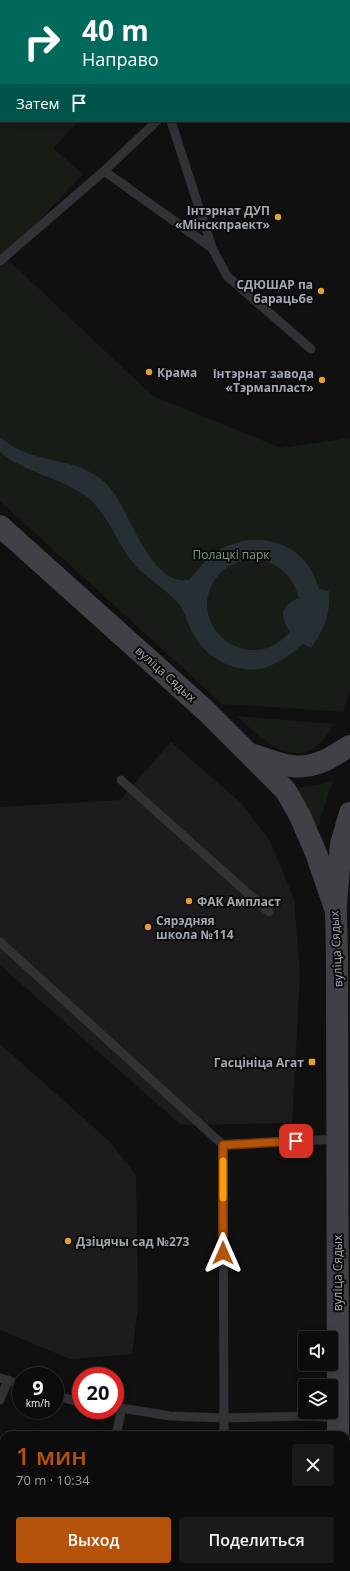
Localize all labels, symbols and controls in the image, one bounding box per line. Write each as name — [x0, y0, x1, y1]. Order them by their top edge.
text: 40 m — [82, 11, 149, 49]
icon: right — [16, 16, 68, 68]
text: Направо — [82, 47, 159, 71]
icon: arrive — [68, 92, 90, 114]
text: Затем — [16, 93, 60, 113]
place label: Інтэрнат ДУП «Мінскпраект» — [175, 202, 270, 233]
marker: Інтэрнат ДУП «Мінскпраект» — [273, 212, 283, 222]
place label: СДЮШАР па барацьбе — [236, 276, 313, 307]
marker: СДЮШАР па барацьбе — [316, 286, 326, 296]
place label: Крама — [157, 364, 197, 381]
place label: Інтэрнат завода «Тэрмапласт» — [213, 365, 314, 396]
marker: Крама — [144, 367, 154, 377]
marker: Інтэрнат завода «Тэрмапласт» — [317, 375, 327, 385]
park label: Полацкі парк — [193, 546, 270, 563]
street label: вуліца Сядых — [132, 642, 201, 706]
place label: ФАК Ампласт — [197, 893, 281, 910]
marker: ФАК Ампласт — [184, 896, 194, 906]
street label: вуліца Сядых — [325, 910, 346, 988]
place label: Сярэдняя школа №114 — [156, 912, 234, 943]
marker: Сярэдняя школа №114 — [143, 922, 153, 932]
place label: Гасцініца Агат — [214, 1054, 304, 1071]
marker: Гасцініца Агат — [307, 1057, 317, 1067]
pin — [279, 1124, 313, 1158]
icon: arrive — [285, 1130, 307, 1152]
position arrow — [202, 1232, 244, 1274]
place label: Дзіцячы сад №273 — [76, 1233, 190, 1250]
street label: вуліца Сядых — [329, 1234, 346, 1311]
marker: Дзіцячы сад №273 — [63, 1236, 73, 1246]
map controls — [298, 1331, 338, 1419]
button: sound — [298, 1331, 338, 1371]
speed limit sign: 20 — [72, 1367, 124, 1419]
text: 9 — [32, 1374, 44, 1401]
button: layers — [298, 1379, 338, 1419]
text: km/h — [26, 1396, 50, 1410]
text: 1 мин — [16, 1439, 87, 1472]
button: close — [292, 1444, 334, 1486]
text: 70 m · 10:34 — [16, 1471, 90, 1489]
button: Выход — [16, 1517, 171, 1563]
button: Поделиться — [179, 1517, 334, 1563]

